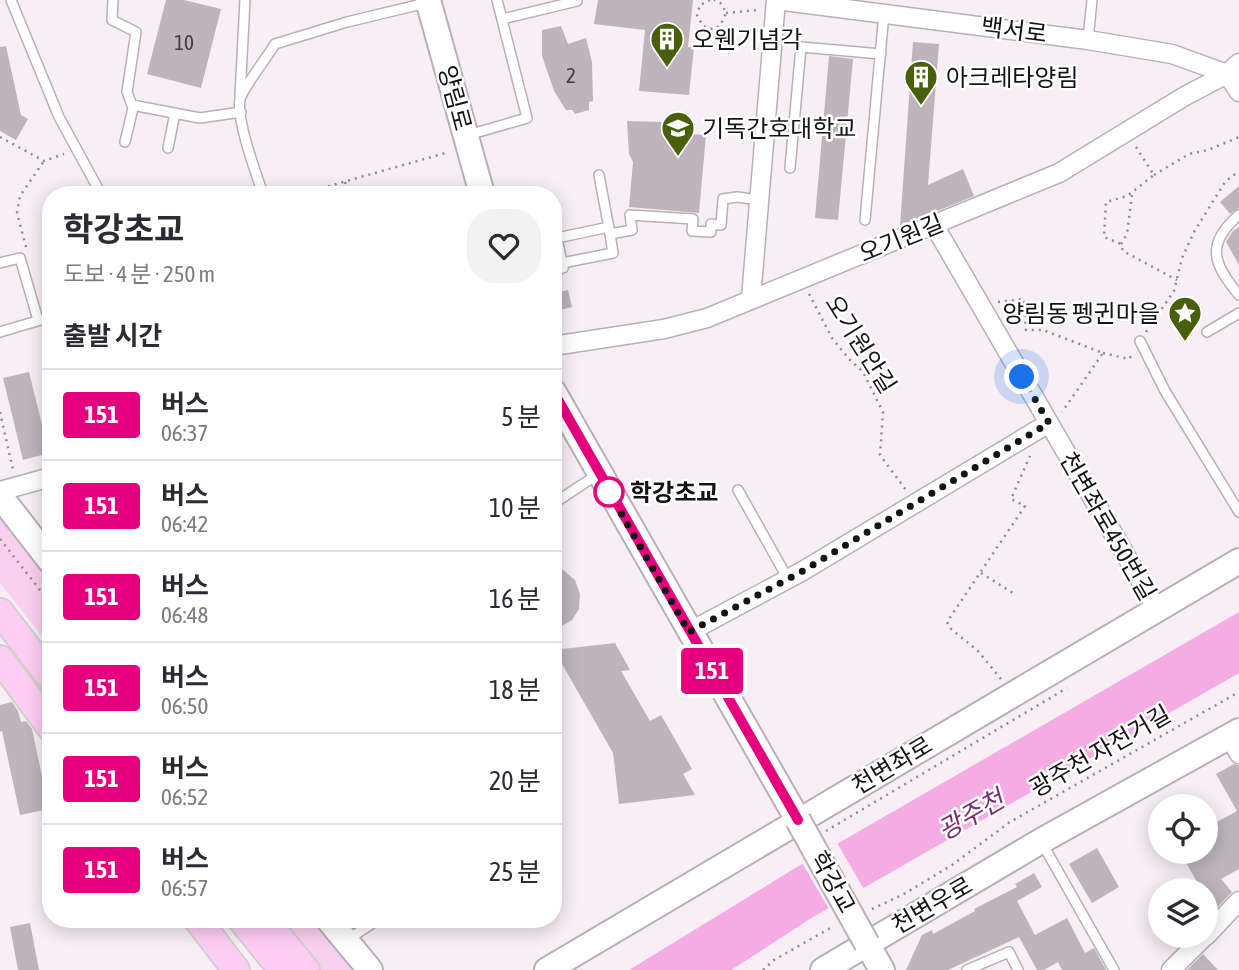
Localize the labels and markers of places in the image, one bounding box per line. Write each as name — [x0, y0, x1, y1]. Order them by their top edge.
building icon: 오웬기념각 — [648, 20, 686, 69]
place label: 오웬기념각 — [692, 26, 802, 53]
building icon: 아크레타양림 — [902, 58, 940, 107]
place label: 아크레타양림 — [946, 64, 1078, 91]
school or university icon: 기독간호대학교 — [659, 109, 697, 158]
place label: 기독간호대학교 — [702, 115, 857, 142]
place icon: 양림동 펭귄마을 — [1166, 294, 1204, 343]
place label: 양림동 펭귄마을 — [1002, 300, 1160, 327]
marker: 학강초교 — [594, 477, 624, 507]
place label: 학강초교 — [630, 479, 718, 506]

